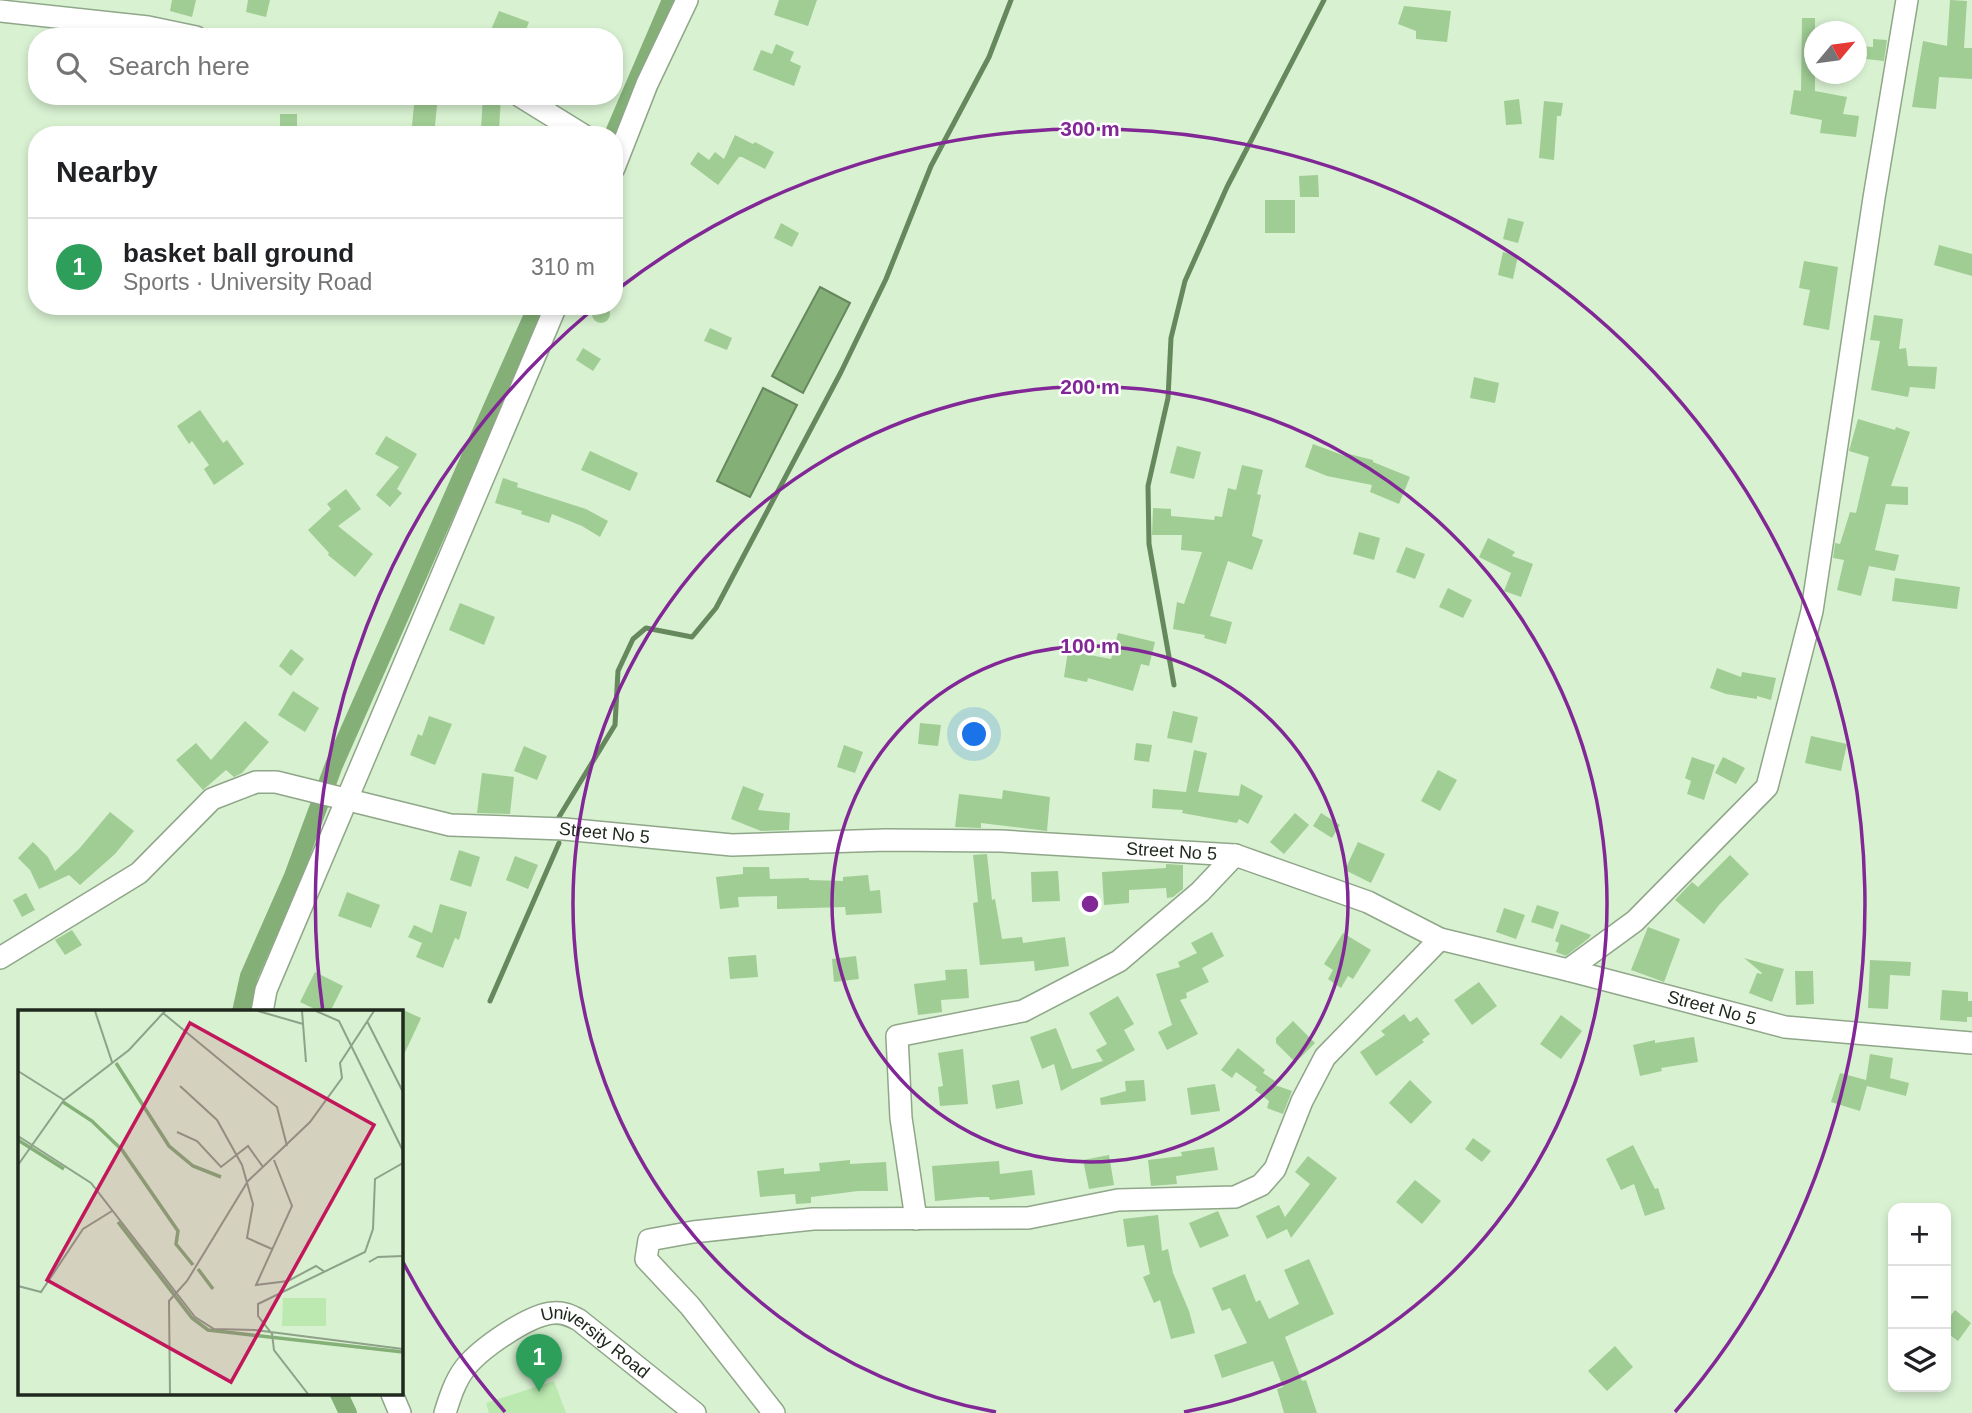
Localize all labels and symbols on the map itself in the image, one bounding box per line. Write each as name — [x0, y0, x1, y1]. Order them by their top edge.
north arrow — [1804, 21, 1867, 84]
text: 300 m — [1060, 117, 1120, 140]
text: 200 m — [1060, 375, 1120, 398]
text: 100 m — [1060, 634, 1120, 657]
your location — [957, 717, 991, 751]
street label: Street No 5 — [558, 819, 651, 847]
street label: Street No 5 — [1125, 838, 1218, 864]
centre of rings — [1078, 892, 1102, 916]
street label: Street No 5 — [1665, 987, 1758, 1029]
inset map — [18, 1010, 402, 1396]
street label: University Road — [539, 1303, 653, 1382]
pin: 1 — [516, 1334, 562, 1392]

